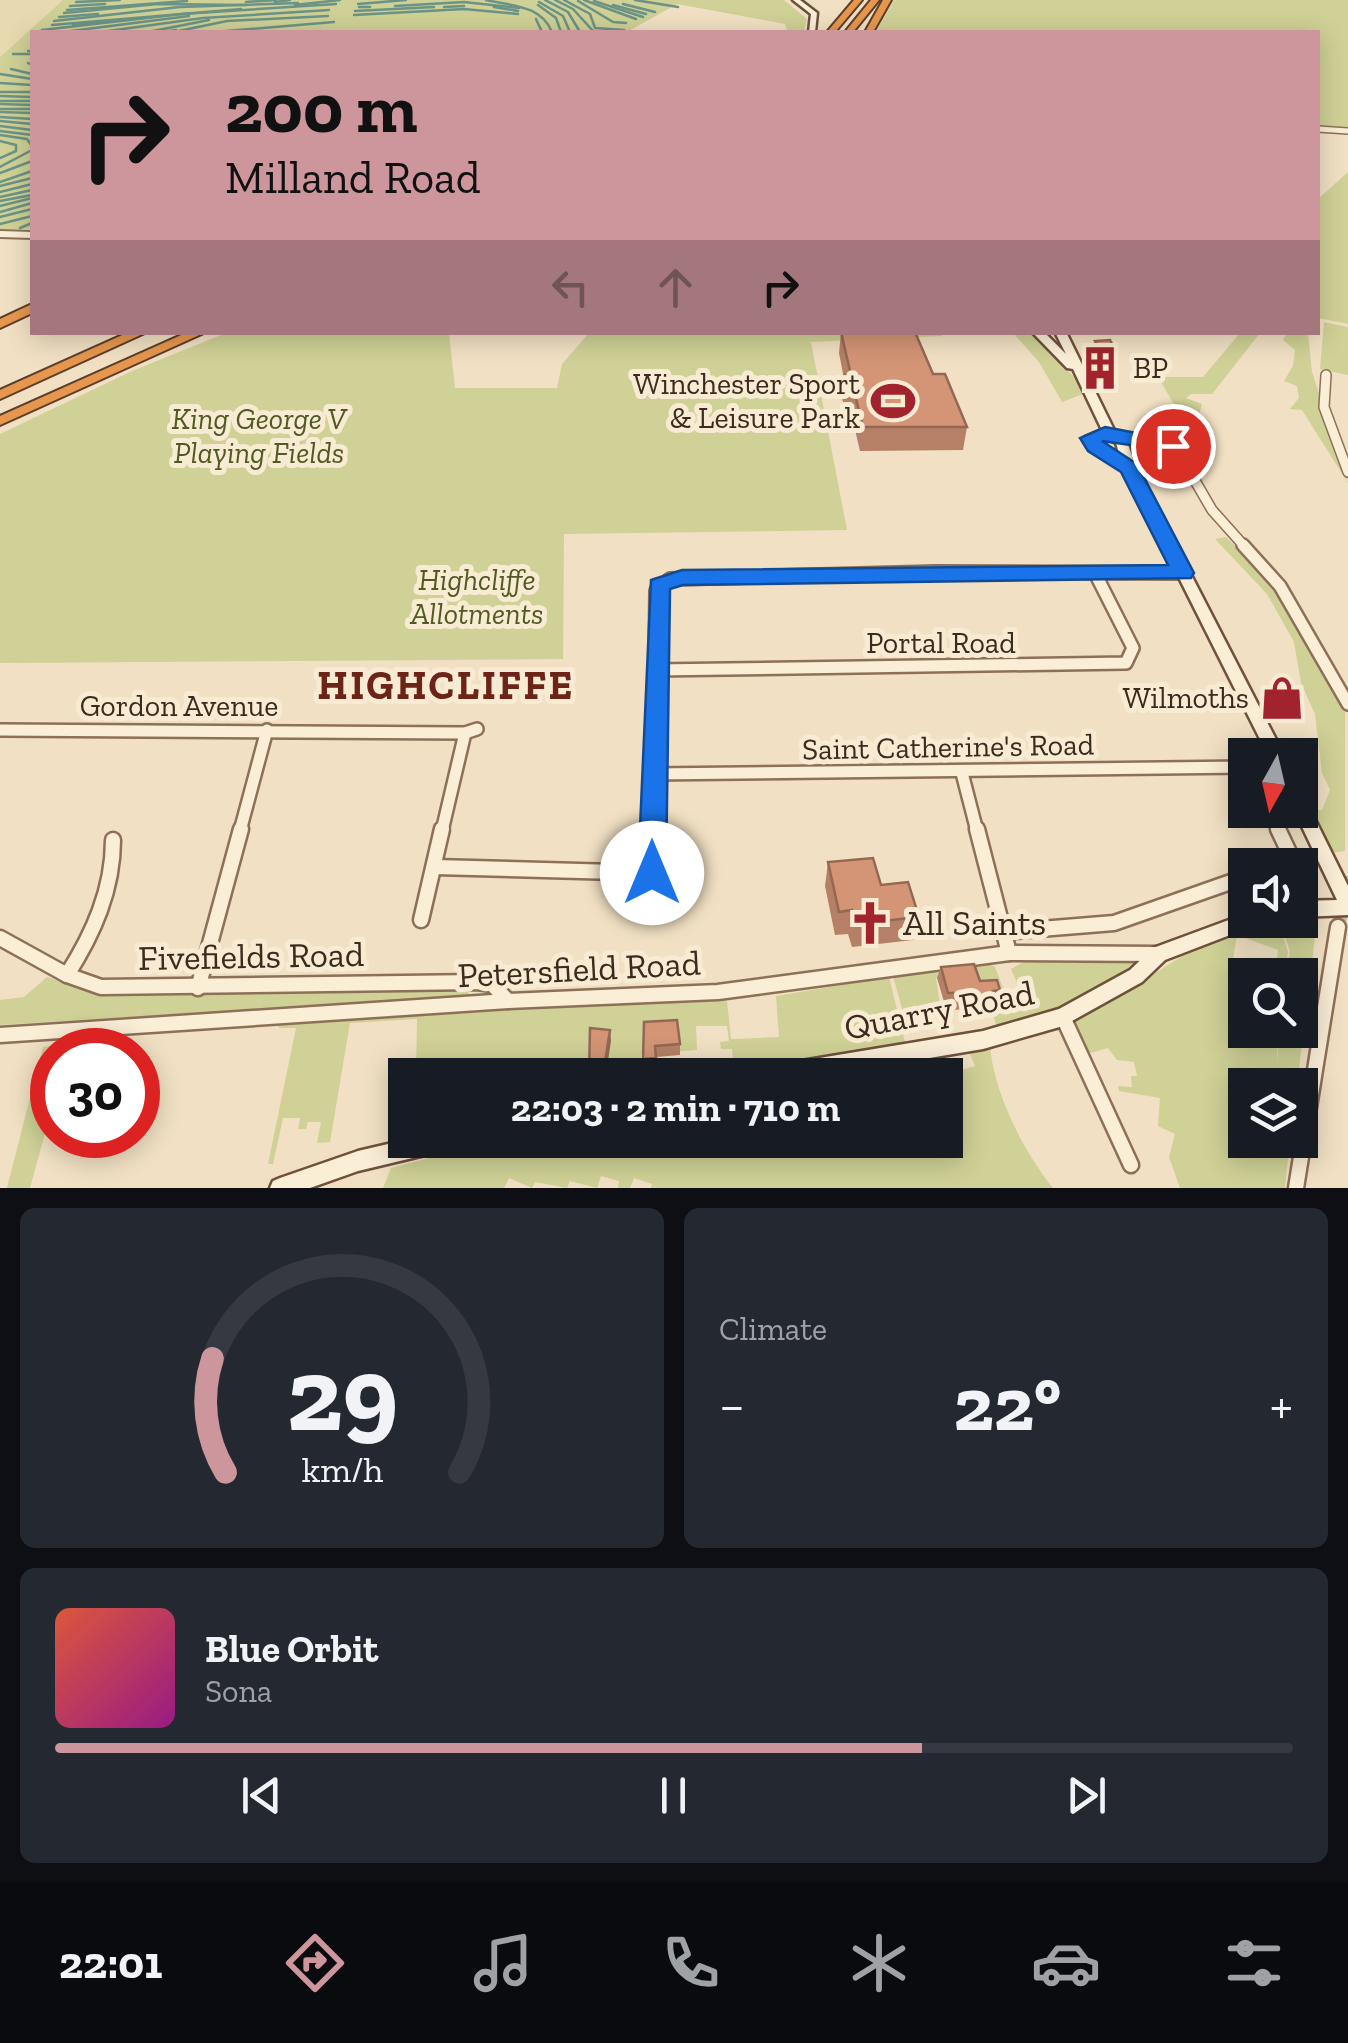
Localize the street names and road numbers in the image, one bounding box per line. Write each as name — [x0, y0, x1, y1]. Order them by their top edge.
street label: Portal Road — [866, 625, 1016, 661]
street label: Gordon Avenue — [80, 688, 278, 724]
street label: Saint Catherine's Road — [802, 726, 1095, 768]
street label: Fivefields Road — [138, 933, 364, 979]
street label: Petersfield Road — [456, 942, 702, 996]
street label: Quarry Road — [841, 971, 1037, 1049]

